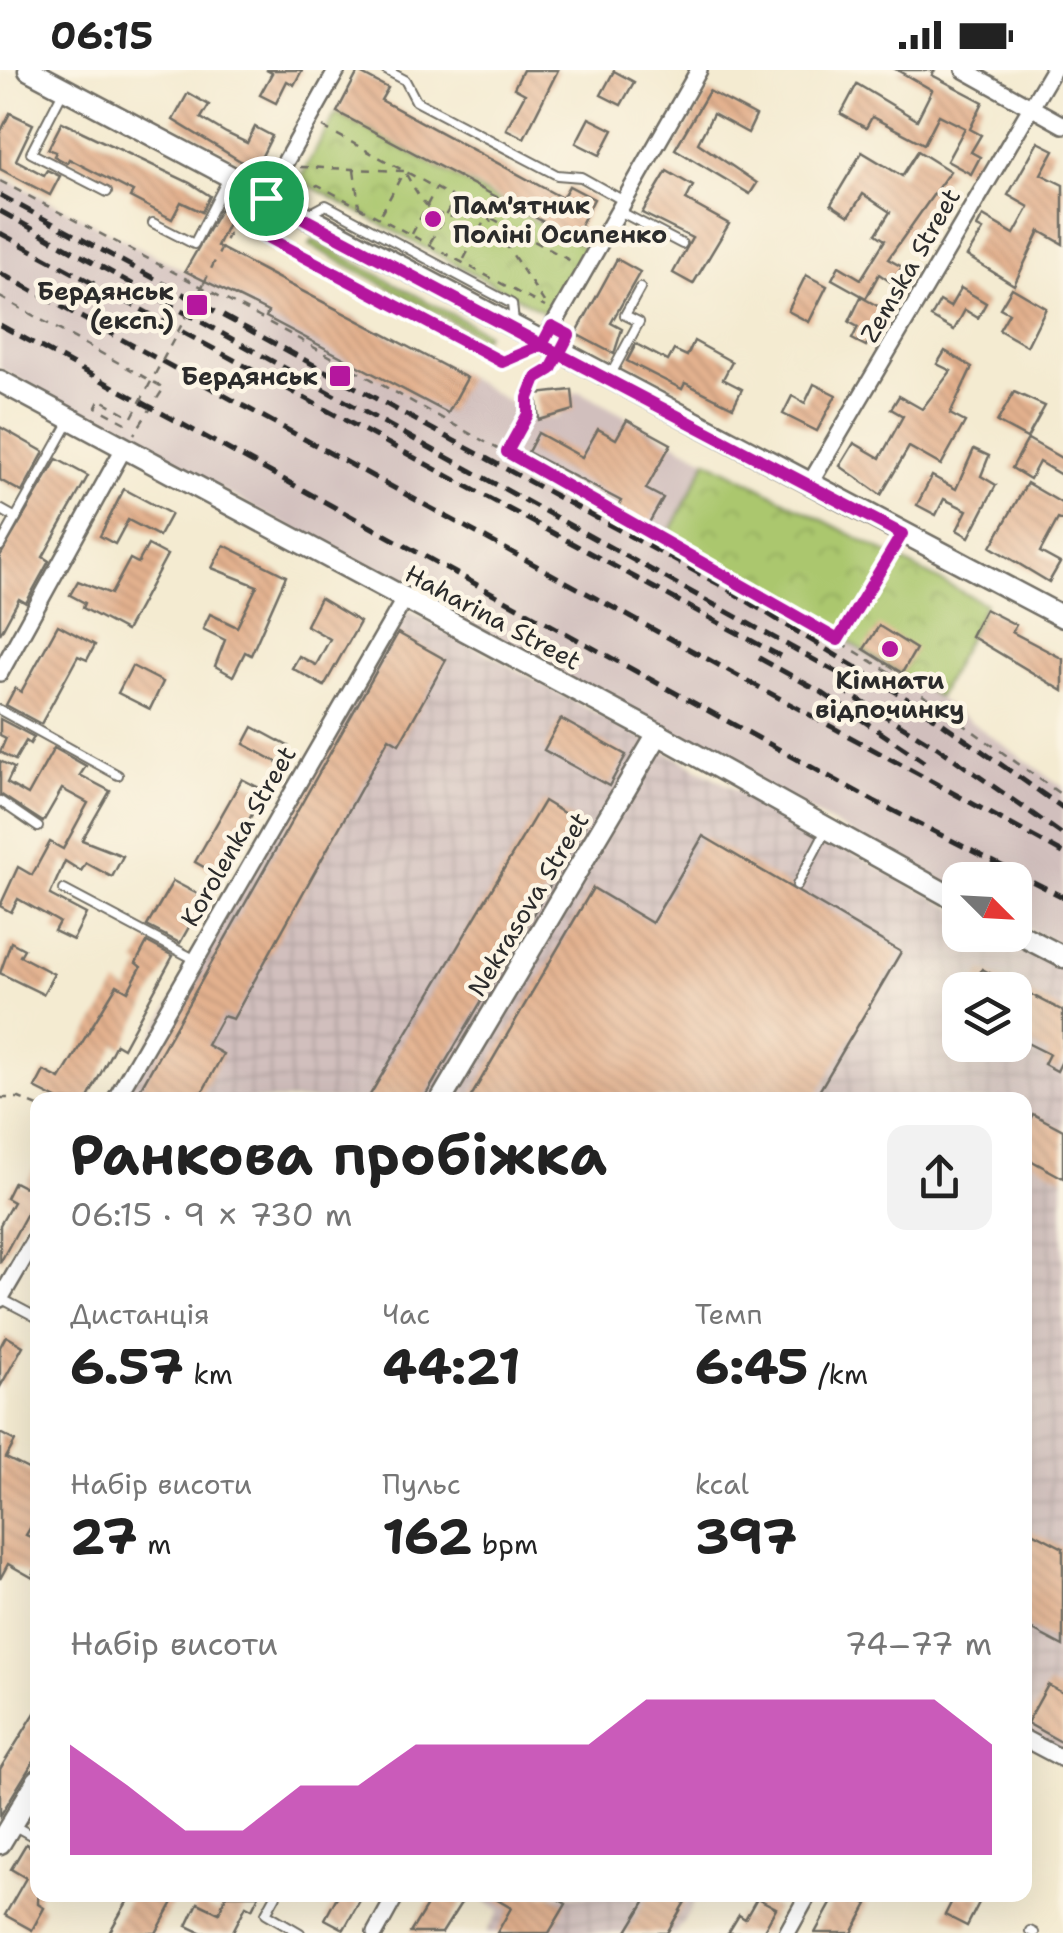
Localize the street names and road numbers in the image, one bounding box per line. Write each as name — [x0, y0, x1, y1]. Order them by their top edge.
street label: Zemska Street — [852, 182, 968, 348]
street label: Haharina Street — [399, 556, 587, 678]
street label: Korolenka Street — [172, 740, 304, 932]
street label: Nekrasova Street — [459, 805, 597, 1003]

